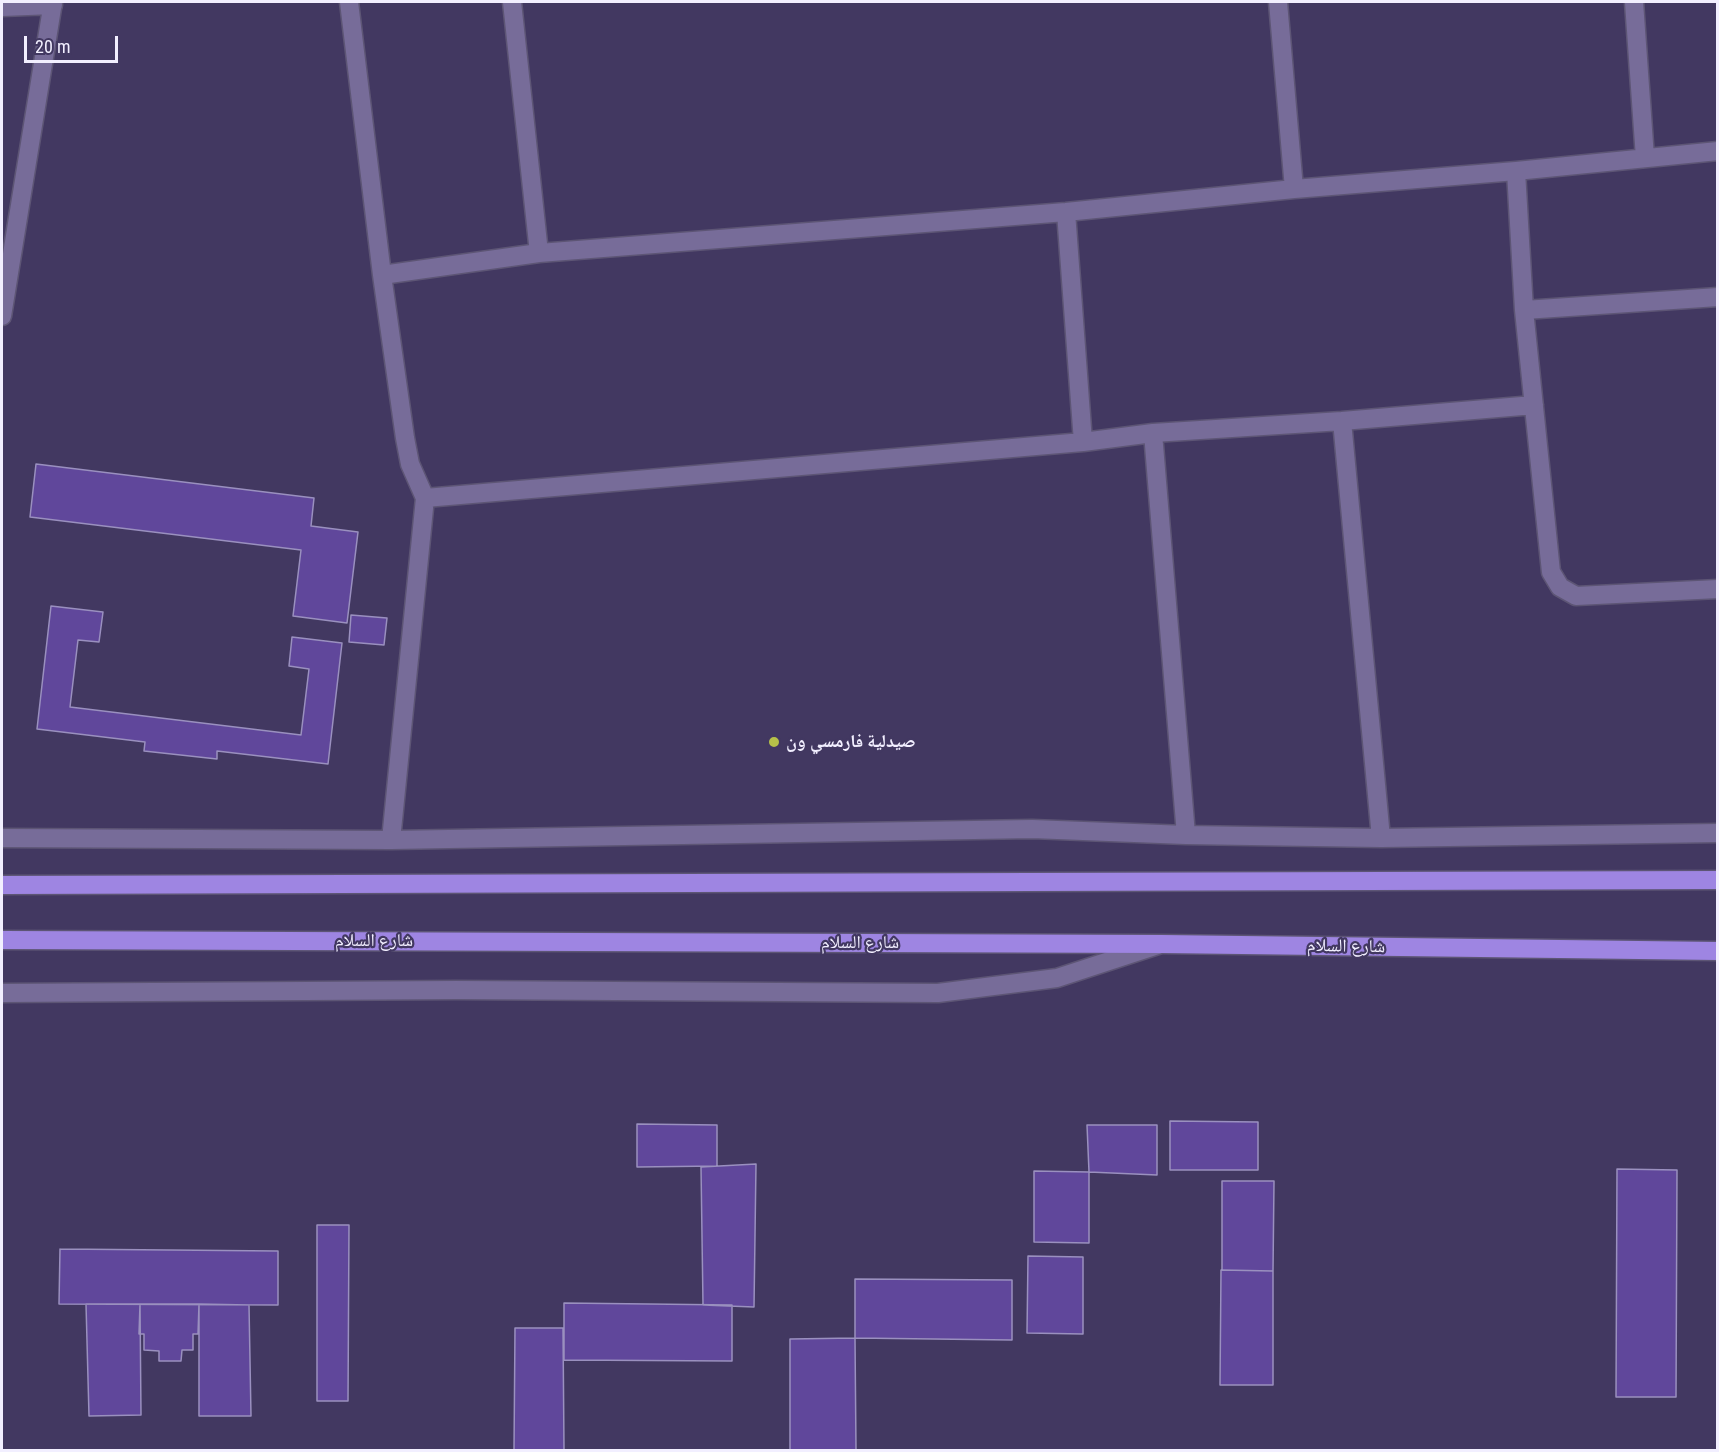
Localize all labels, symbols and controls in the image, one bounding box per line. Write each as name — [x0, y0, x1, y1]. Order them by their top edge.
scale bar — [27, 24, 122, 62]
text: 20 m — [35, 36, 70, 57]
place label: صيدلية فارمسي ون — [786, 731, 916, 753]
marker: صيدلية فارمسي ون — [767, 735, 781, 749]
street label: شارع السلام — [335, 930, 413, 952]
street label: شارع السلام — [821, 932, 899, 954]
street label: شارع السلام — [1307, 936, 1385, 958]

